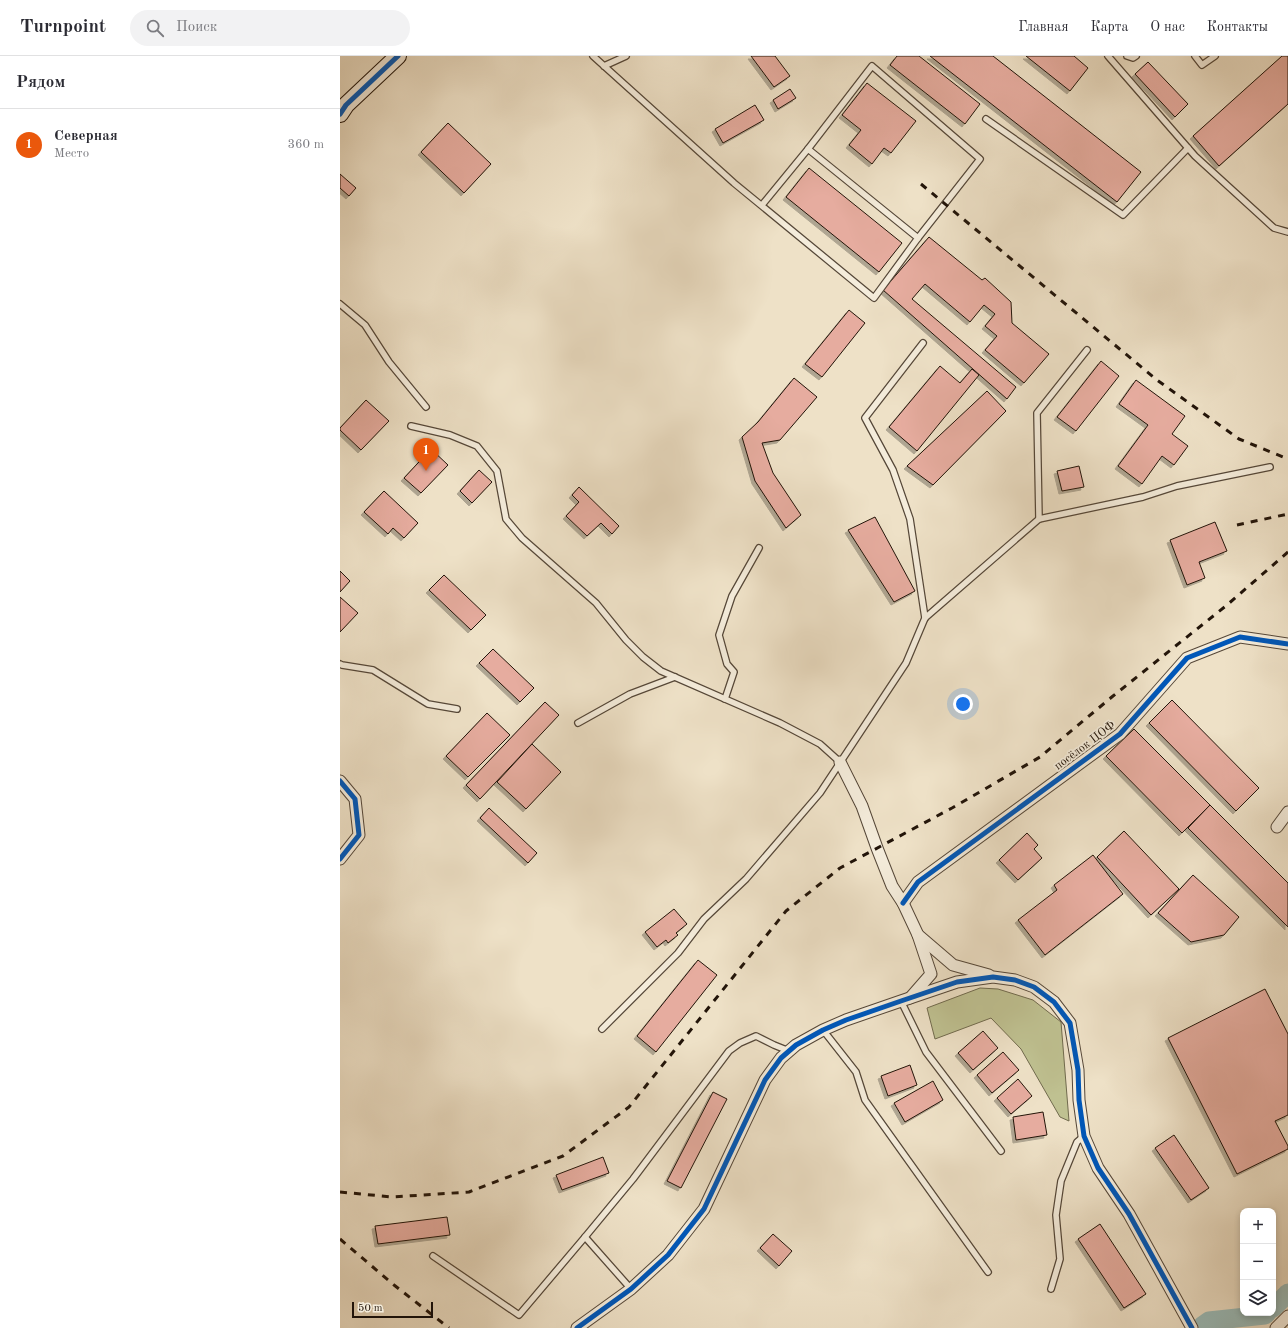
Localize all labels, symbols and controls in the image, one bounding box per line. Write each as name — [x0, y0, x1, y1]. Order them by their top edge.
search box — [130, 10, 410, 46]
icon: search — [144, 17, 166, 39]
text: Turnpoint — [20, 18, 106, 37]
text: Поиск — [176, 20, 217, 35]
text: Главная — [1018, 20, 1068, 34]
text: Карта — [1090, 20, 1128, 34]
text: О нас — [1150, 20, 1185, 34]
text: Контакты — [1207, 20, 1268, 34]
text: Рядом — [16, 74, 65, 91]
text: Северная — [54, 129, 118, 144]
text: 1 — [25, 138, 33, 151]
text: 360 m — [287, 138, 324, 151]
text: Место — [54, 147, 89, 160]
pin: 1 — [413, 438, 439, 471]
your location — [953, 694, 973, 714]
street label: посёлок ЦОФ — [1052, 719, 1118, 773]
map controls — [1240, 1208, 1276, 1316]
button: + — [1240, 1208, 1276, 1244]
button: − — [1240, 1244, 1276, 1280]
button: layers — [1240, 1280, 1276, 1316]
scale bar — [352, 1300, 433, 1319]
text: 50 m — [358, 1303, 383, 1314]

